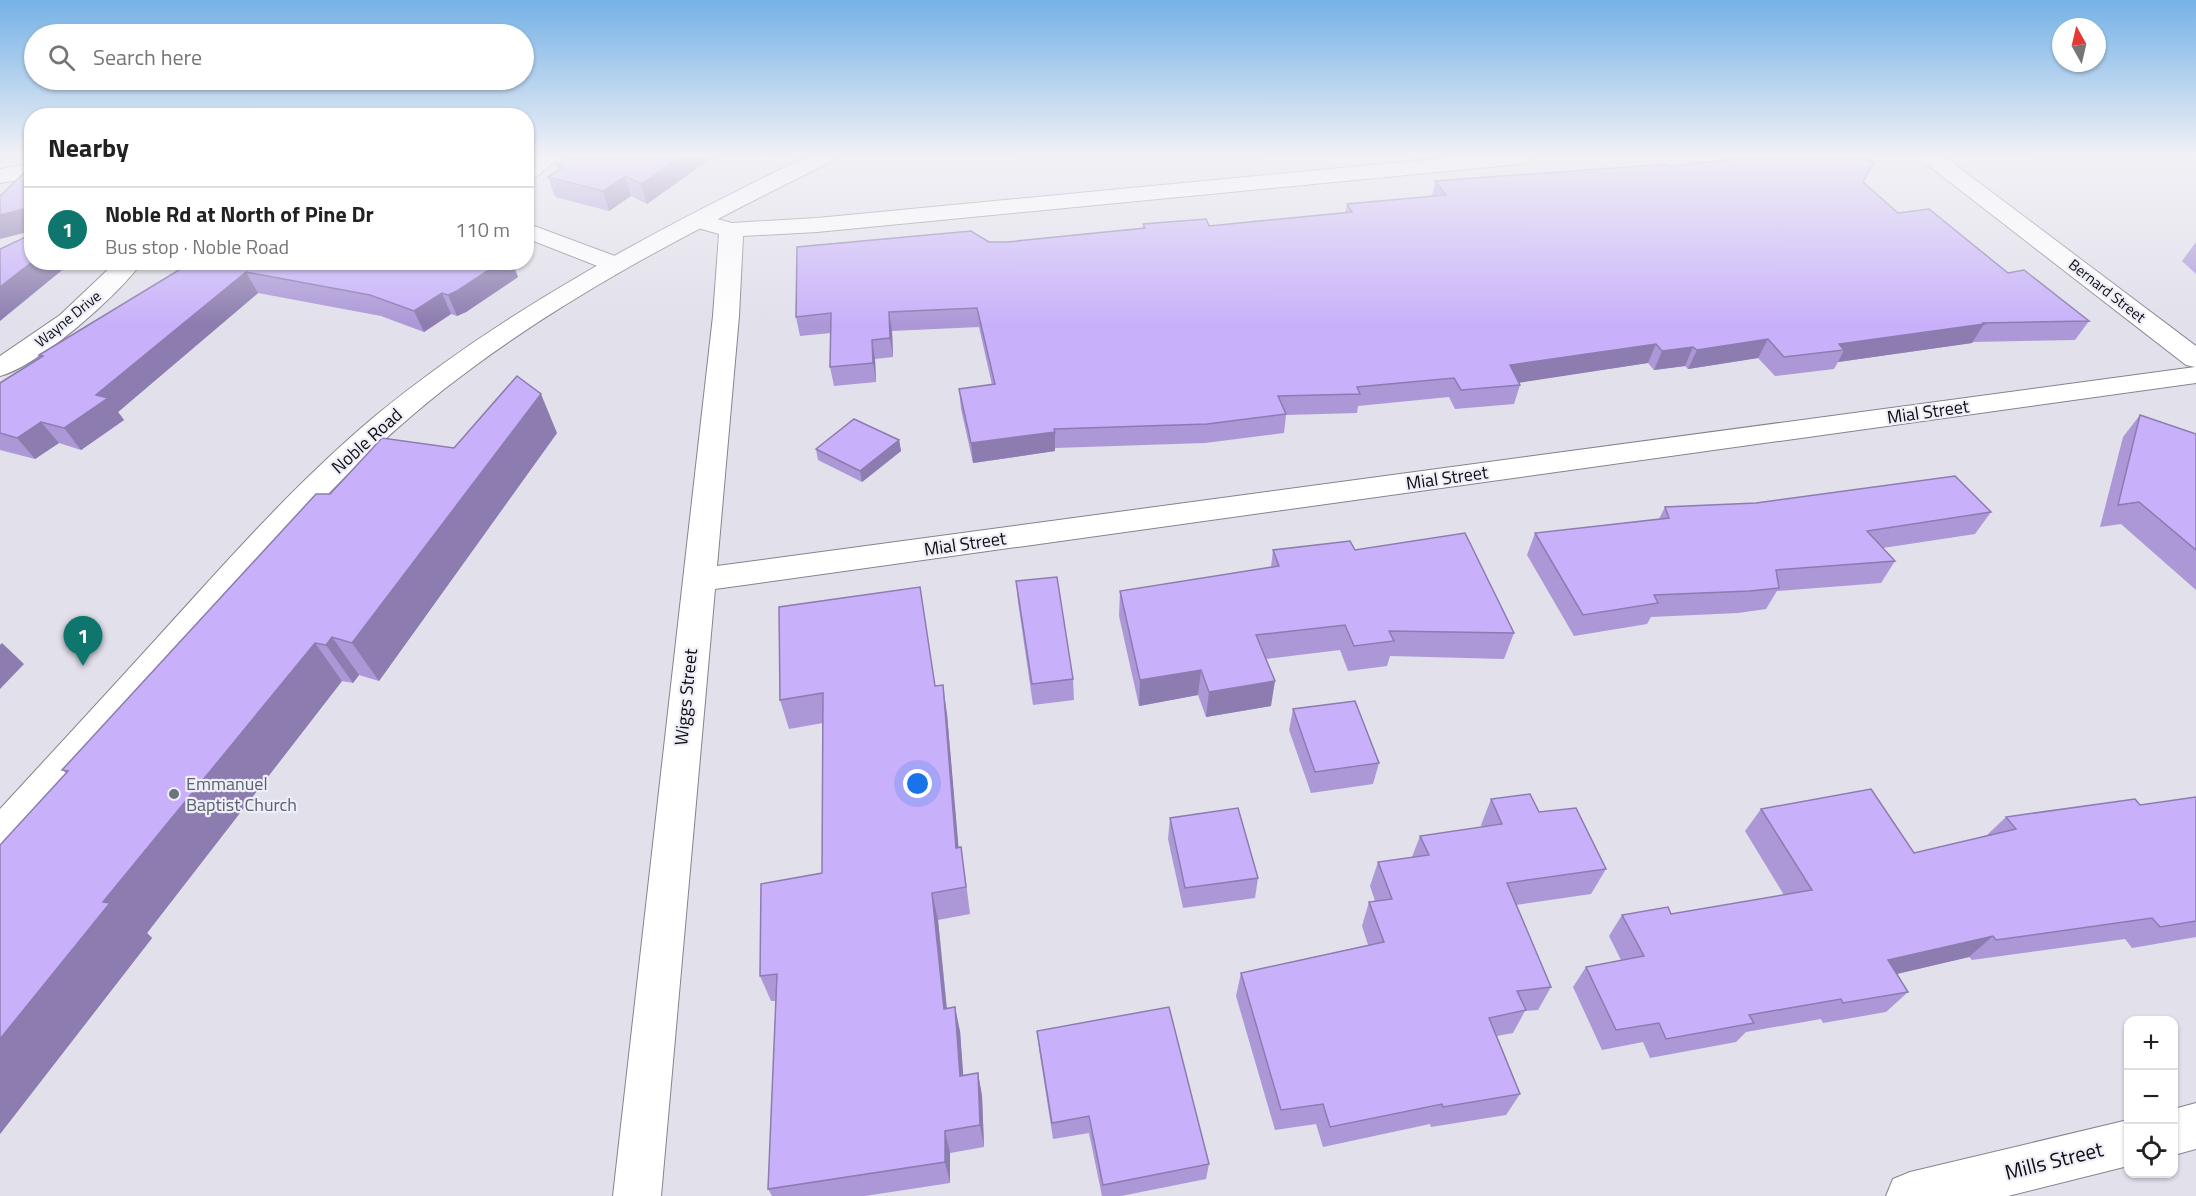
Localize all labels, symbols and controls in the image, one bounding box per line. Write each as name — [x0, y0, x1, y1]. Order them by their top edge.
north arrow — [2052, 18, 2106, 72]
search box — [24, 24, 534, 90]
text: Search here — [93, 40, 202, 74]
icon: search — [45, 41, 78, 74]
text: Nearby — [48, 128, 129, 167]
text: Noble Rd at North of Pine Dr — [105, 197, 374, 231]
text: 1 — [62, 214, 73, 245]
text: 110 m — [455, 214, 510, 245]
text: Bus stop · Noble Road — [105, 231, 289, 262]
street label: Bernard Street — [2064, 253, 2151, 329]
street label: Wayne Drive — [30, 285, 106, 353]
street label: Mial Street — [1885, 392, 1971, 431]
street label: Noble Road — [325, 401, 408, 480]
street label: Mial Street — [1404, 458, 1490, 497]
street label: Mial Street — [922, 524, 1008, 563]
pin: 1 — [64, 616, 103, 666]
street label: Wiggs Street — [667, 647, 704, 747]
your location — [903, 769, 932, 798]
place label: Emmanuel Baptist Church — [186, 770, 297, 818]
marker: Emmanuel Baptist Church — [167, 787, 181, 801]
map controls — [2124, 1016, 2178, 1178]
button: + — [2124, 1016, 2178, 1070]
button: − — [2124, 1070, 2178, 1124]
button: locate — [2124, 1124, 2178, 1178]
street label: Mills Street — [2001, 1132, 2107, 1188]

